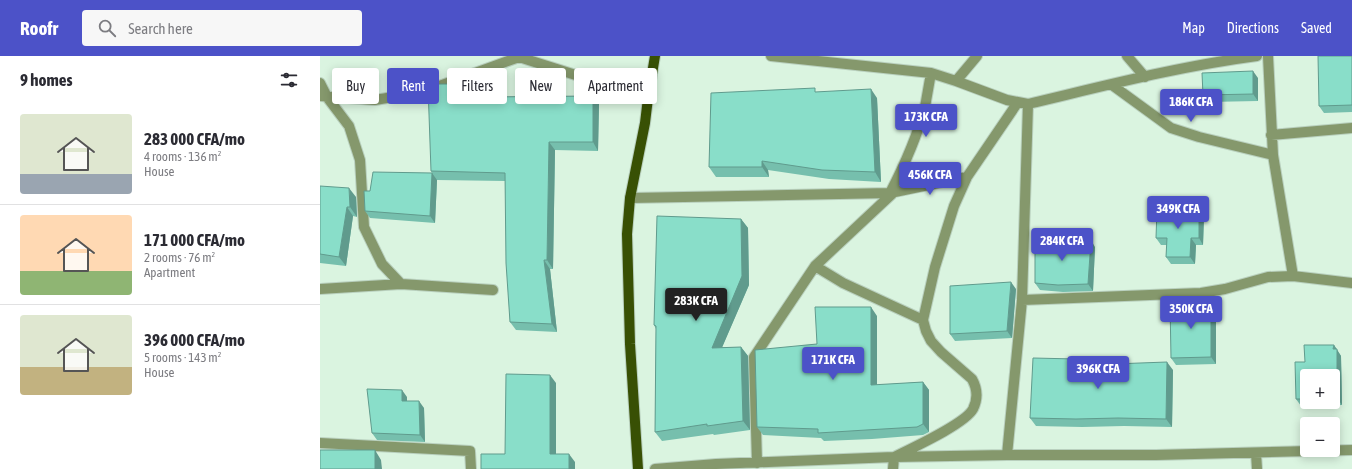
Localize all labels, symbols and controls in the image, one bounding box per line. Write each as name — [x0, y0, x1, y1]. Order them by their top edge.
search box — [82, 10, 362, 46]
text: Roofr — [20, 17, 58, 39]
icon: search — [96, 17, 118, 39]
text: Search here — [128, 20, 193, 37]
text: Map — [1182, 20, 1205, 36]
text: Directions — [1227, 20, 1279, 36]
text: Saved — [1301, 20, 1332, 36]
chip: Buy — [332, 68, 379, 104]
chip: Rent — [387, 68, 439, 104]
chip: Filters — [447, 68, 507, 104]
chip: New — [515, 68, 566, 104]
chip: Apartment — [574, 68, 657, 104]
icon: filters — [278, 69, 300, 91]
text: 9 homes — [20, 70, 73, 90]
pin: 186K CFA — [1150, 89, 1232, 123]
text: 186K CFA — [1169, 94, 1213, 109]
pin: 173K CFA — [885, 104, 967, 138]
text: 173K CFA — [904, 109, 948, 124]
text: 283 000 CFA/mo — [144, 129, 245, 149]
icon: home — [52, 130, 100, 178]
text: 4 rooms · 136 m² — [144, 149, 221, 164]
pin: 456K CFA — [889, 162, 971, 196]
text: House — [144, 164, 174, 179]
text: 456K CFA — [908, 167, 952, 182]
pin: 349K CFA — [1137, 196, 1219, 230]
text: 349K CFA — [1156, 201, 1200, 216]
pin: 284K CFA — [1021, 228, 1103, 262]
text: 171 000 CFA/mo — [144, 230, 245, 250]
icon: home — [52, 231, 100, 279]
text: 284K CFA — [1040, 233, 1084, 248]
text: 2 rooms · 76 m² — [144, 250, 215, 265]
text: Apartment — [144, 265, 195, 280]
pin: 283K CFA — [655, 288, 737, 322]
text: 283K CFA — [674, 293, 718, 308]
pin: 350K CFA — [1150, 296, 1232, 330]
text: 350K CFA — [1169, 301, 1213, 316]
text: 396 000 CFA/mo — [144, 330, 245, 350]
icon: home — [52, 331, 100, 379]
pin: 171K CFA — [792, 347, 874, 381]
text: 5 rooms · 143 m² — [144, 350, 221, 365]
text: 171K CFA — [811, 352, 855, 367]
pin: 396K CFA — [1057, 356, 1139, 390]
text: 396K CFA — [1076, 361, 1120, 376]
text: House — [144, 365, 174, 380]
map controls — [1300, 369, 1340, 457]
button: + — [1300, 369, 1340, 409]
button: − — [1300, 417, 1340, 457]

